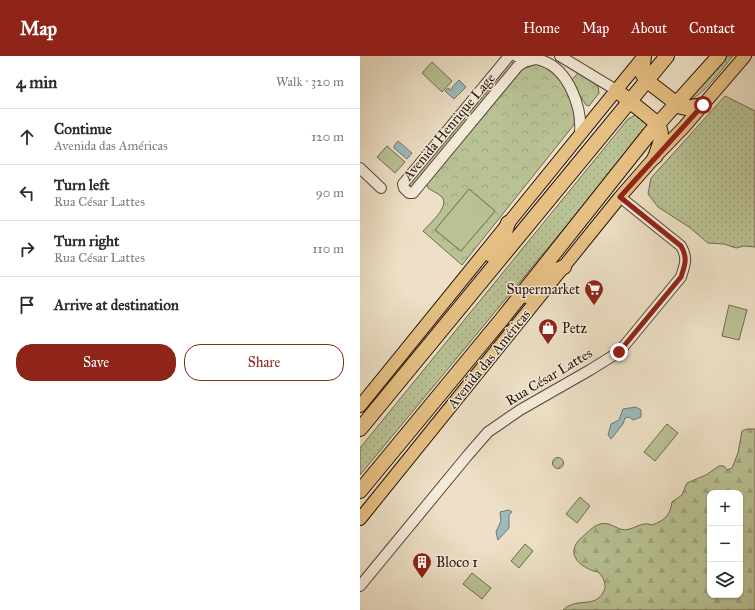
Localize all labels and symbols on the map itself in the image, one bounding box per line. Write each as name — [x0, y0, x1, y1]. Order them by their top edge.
street label: Avenida Henrique Lage — [399, 70, 500, 185]
route start — [694, 96, 712, 114]
supermarket icon: Supermarket — [583, 278, 605, 306]
place label: Supermarket — [506, 281, 580, 298]
street label: Avenida das Américas — [443, 306, 534, 413]
shop icon: Petz — [537, 317, 559, 345]
place label: Petz — [562, 320, 587, 337]
route end — [610, 343, 628, 361]
street label: Rua César Lattes — [503, 345, 595, 409]
building icon: Bloco 1 — [411, 551, 433, 579]
place label: Bloco 1 — [436, 554, 478, 571]

